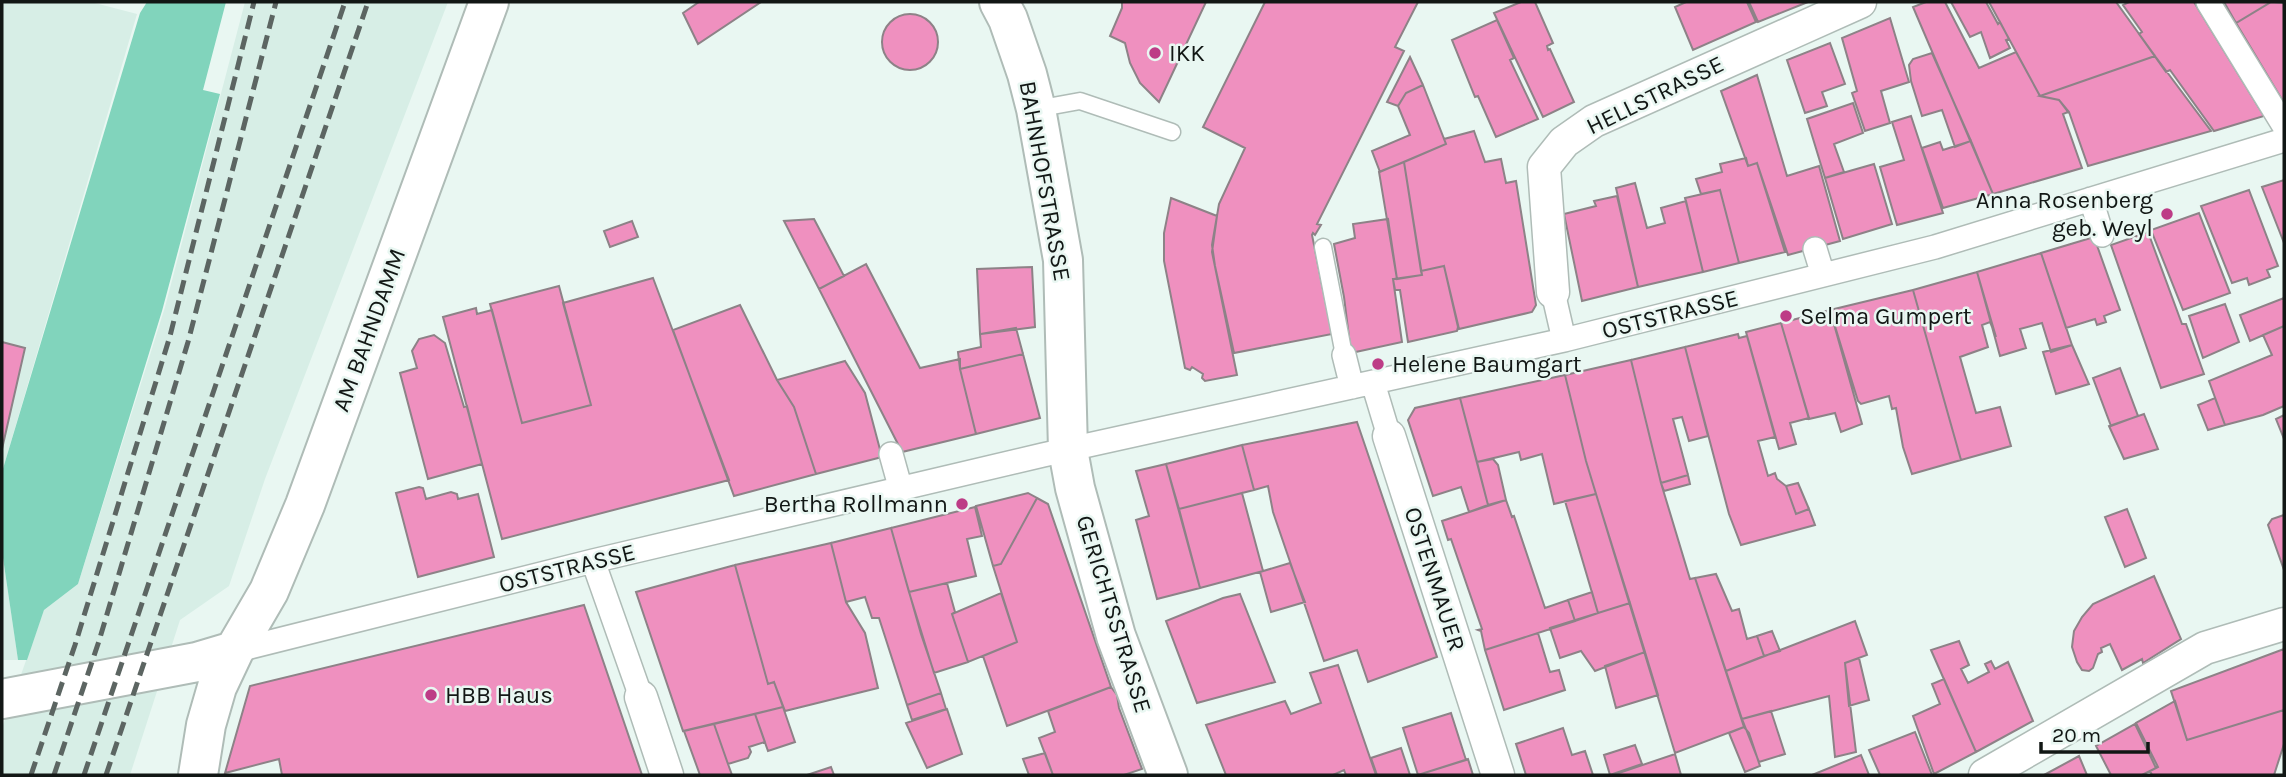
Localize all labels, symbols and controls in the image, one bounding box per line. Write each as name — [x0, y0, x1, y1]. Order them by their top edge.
place label: IKK — [1169, 39, 1205, 67]
marker: IKK — [1147, 45, 1163, 61]
street label: HELLSTRASSE — [1582, 50, 1728, 140]
street label: BAHNHOFSTRASSE — [1014, 79, 1076, 283]
place label: Anna Rosenberg geb. Weyl — [1976, 186, 2153, 242]
marker: Anna Rosenberg geb. Weyl — [2159, 206, 2175, 222]
street label: AM BAHNDAMM — [327, 245, 411, 415]
street label: OSTSTRASSE — [1599, 284, 1741, 344]
place label: Selma Gumpert — [1800, 302, 1971, 330]
marker: Selma Gumpert — [1778, 308, 1794, 324]
place label: Helene Baumgart — [1392, 350, 1582, 378]
marker: Helene Baumgart — [1370, 356, 1386, 372]
place label: Bertha Rollmann — [764, 490, 948, 518]
marker: Bertha Rollmann — [954, 496, 970, 512]
street label: OSTENMAUER — [1399, 503, 1471, 655]
street label: GERICHTSSTRASSE — [1071, 512, 1157, 716]
street label: OSTSTRASSE — [496, 538, 638, 598]
place label: HBB Haus — [445, 681, 553, 709]
marker: HBB Haus — [423, 687, 439, 703]
scale bar — [2041, 710, 2148, 754]
text: 20 m — [2052, 723, 2101, 747]

